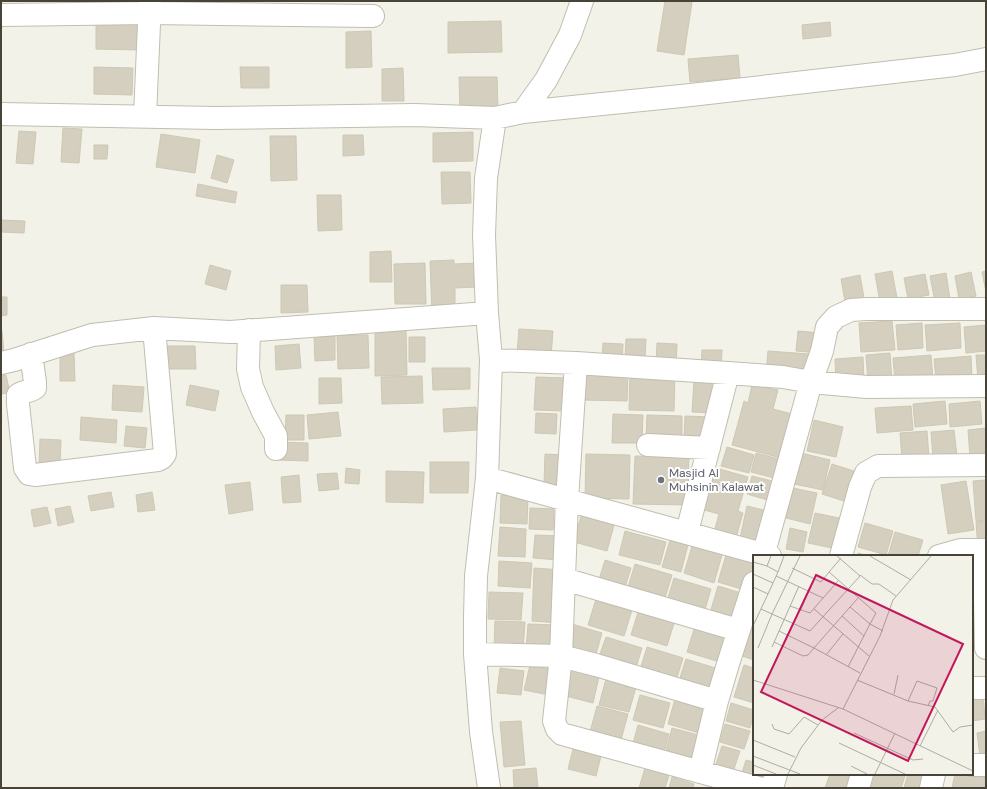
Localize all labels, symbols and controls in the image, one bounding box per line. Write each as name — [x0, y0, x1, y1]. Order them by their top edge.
place label: Masjid Al Muhsinin Kalawat — [669, 465, 764, 495]
marker: Masjid Al Muhsinin Kalawat — [656, 475, 666, 485]
inset map — [753, 555, 973, 775]

